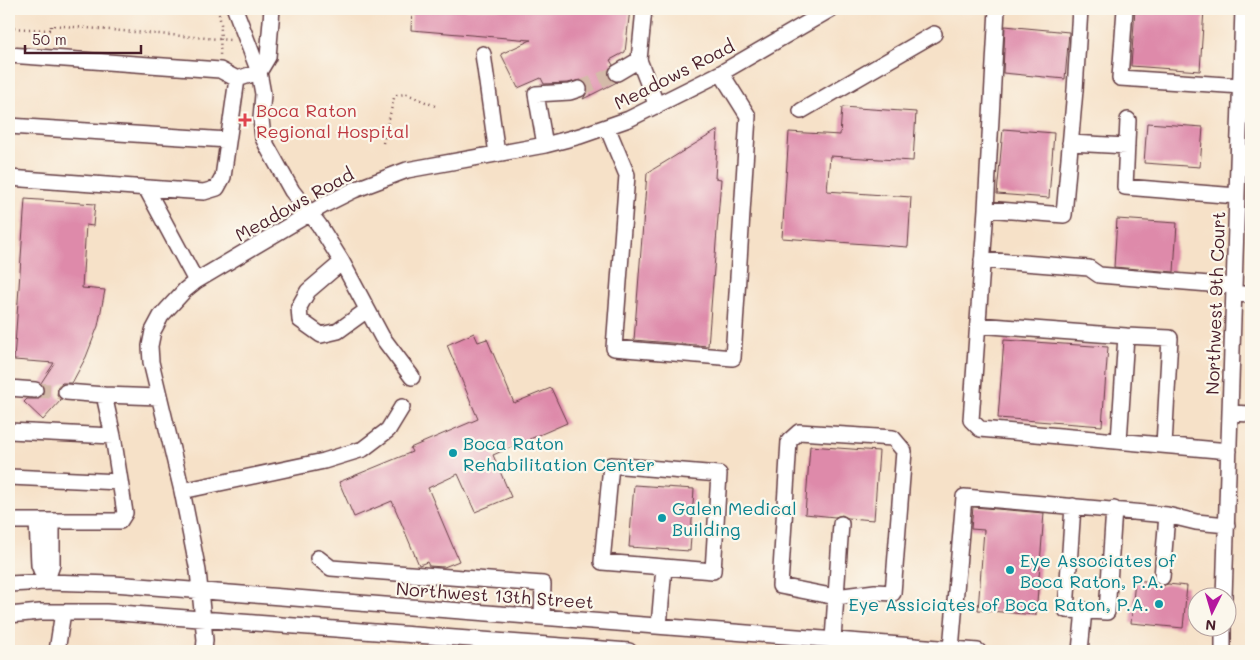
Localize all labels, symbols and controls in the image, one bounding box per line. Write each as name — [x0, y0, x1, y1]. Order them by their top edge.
scale bar — [25, 22, 141, 54]
text: 50 m — [32, 29, 67, 49]
street label: Meadows Road — [610, 33, 738, 115]
place label: Boca Raton Regional Hospital — [256, 98, 409, 143]
marker: Boca Raton Regional Hospital — [238, 113, 252, 127]
street label: Meadows Road — [230, 161, 358, 247]
street label: Northwest 9th Court — [1200, 211, 1230, 395]
place label: Boca Raton Rehabilitation Center — [463, 431, 655, 476]
marker: Boca Raton Rehabilitation Center — [447, 447, 459, 459]
place label: Galen Medical Building — [672, 496, 797, 541]
marker: Galen Medical Building — [656, 512, 668, 524]
place label: Eye Associates of Boca Raton, P.A. — [1020, 548, 1177, 593]
marker: Eye Associates of Boca Raton, P.A. — [1004, 564, 1016, 576]
street label: Northwest 13th Street — [395, 576, 595, 614]
north arrow — [1188, 588, 1238, 638]
place label: Eye Assiciates of Boca Raton, P.A. — [848, 592, 1149, 616]
marker: Eye Assiciates of Boca Raton, P.A. — [1153, 598, 1165, 610]
text: N — [1205, 616, 1217, 635]

